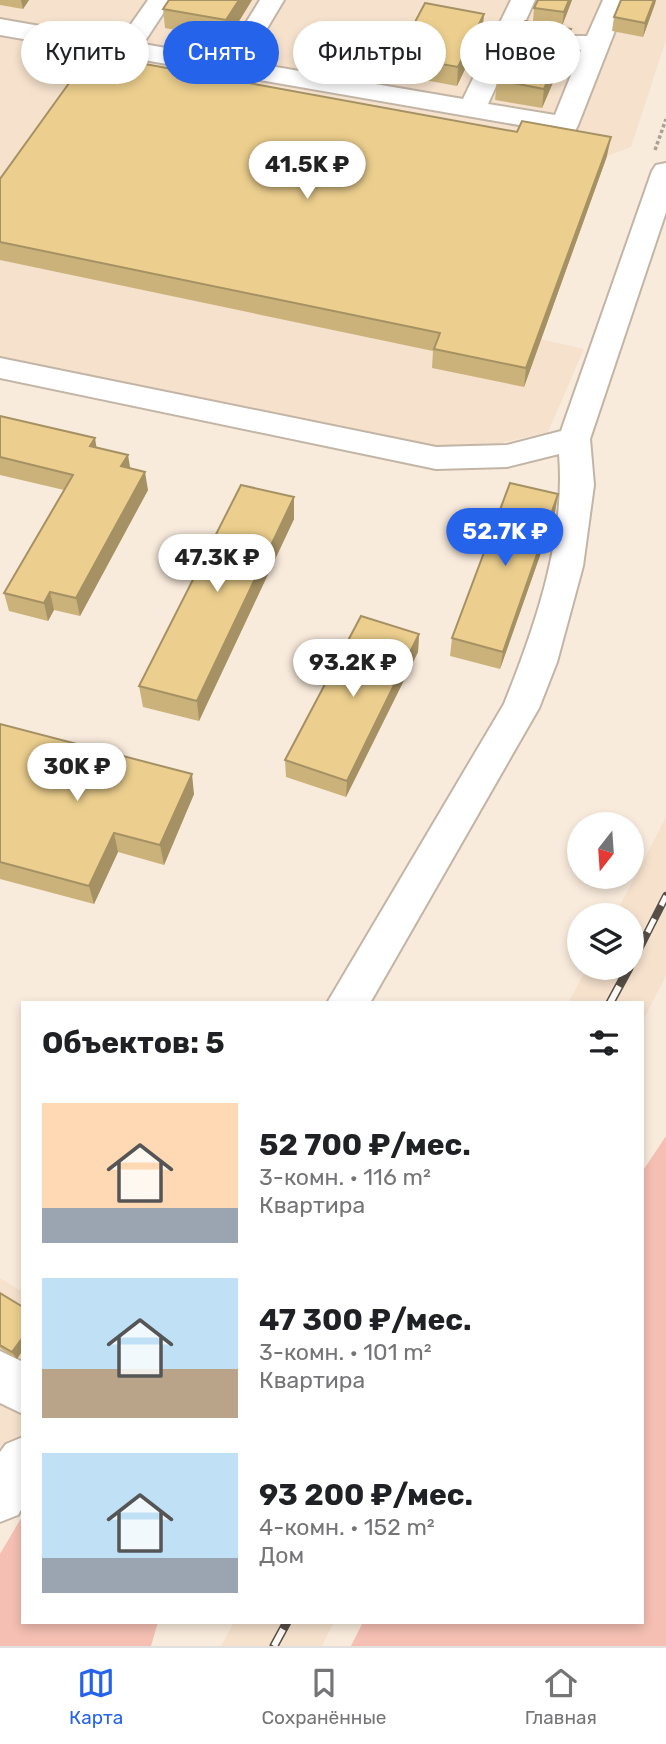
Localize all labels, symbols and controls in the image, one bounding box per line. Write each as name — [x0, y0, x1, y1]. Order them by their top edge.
chip: Купить — [21, 21, 149, 84]
chip: Снять — [163, 21, 279, 84]
chip: Фильтры — [293, 21, 446, 84]
chip: Новое — [460, 21, 580, 84]
pin: 41.5K ₽ — [242, 142, 372, 201]
text: 41.5K ₽ — [265, 150, 349, 178]
pin: 52.7K ₽ — [440, 508, 570, 568]
text: 52.7K ₽ — [462, 517, 548, 545]
pin: 47.3K ₽ — [152, 534, 282, 594]
text: 47.3K ₽ — [174, 543, 260, 571]
pin: 93.2K ₽ — [288, 640, 418, 699]
text: 93.2K ₽ — [309, 648, 397, 676]
pin: 30K ₽ — [28, 744, 126, 803]
text: 30K ₽ — [43, 752, 111, 780]
north arrow — [567, 812, 644, 889]
map controls — [567, 812, 644, 980]
button: layers — [567, 903, 644, 980]
icon: filters — [585, 1024, 623, 1062]
text: Объектов: 5 — [42, 1025, 225, 1061]
text: 52 700 ₽/мес. — [259, 1127, 471, 1163]
icon: home — [98, 1131, 182, 1215]
text: 3-комн. · 116 m² — [259, 1163, 431, 1191]
text: Квартира — [259, 1191, 365, 1219]
text: 47 300 ₽/мес. — [259, 1302, 471, 1338]
icon: home — [98, 1306, 182, 1390]
text: 3-комн. · 101 m² — [259, 1338, 432, 1366]
text: Квартира — [259, 1366, 365, 1394]
text: 93 200 ₽/мес. — [259, 1477, 473, 1513]
icon: home — [98, 1481, 182, 1565]
text: 4-комн. · 152 m² — [259, 1513, 435, 1541]
text: Дом — [259, 1541, 304, 1569]
tab: Карта — [69, 1664, 123, 1729]
tab: Сохранённые — [261, 1664, 387, 1729]
tab: Главная — [525, 1664, 597, 1729]

